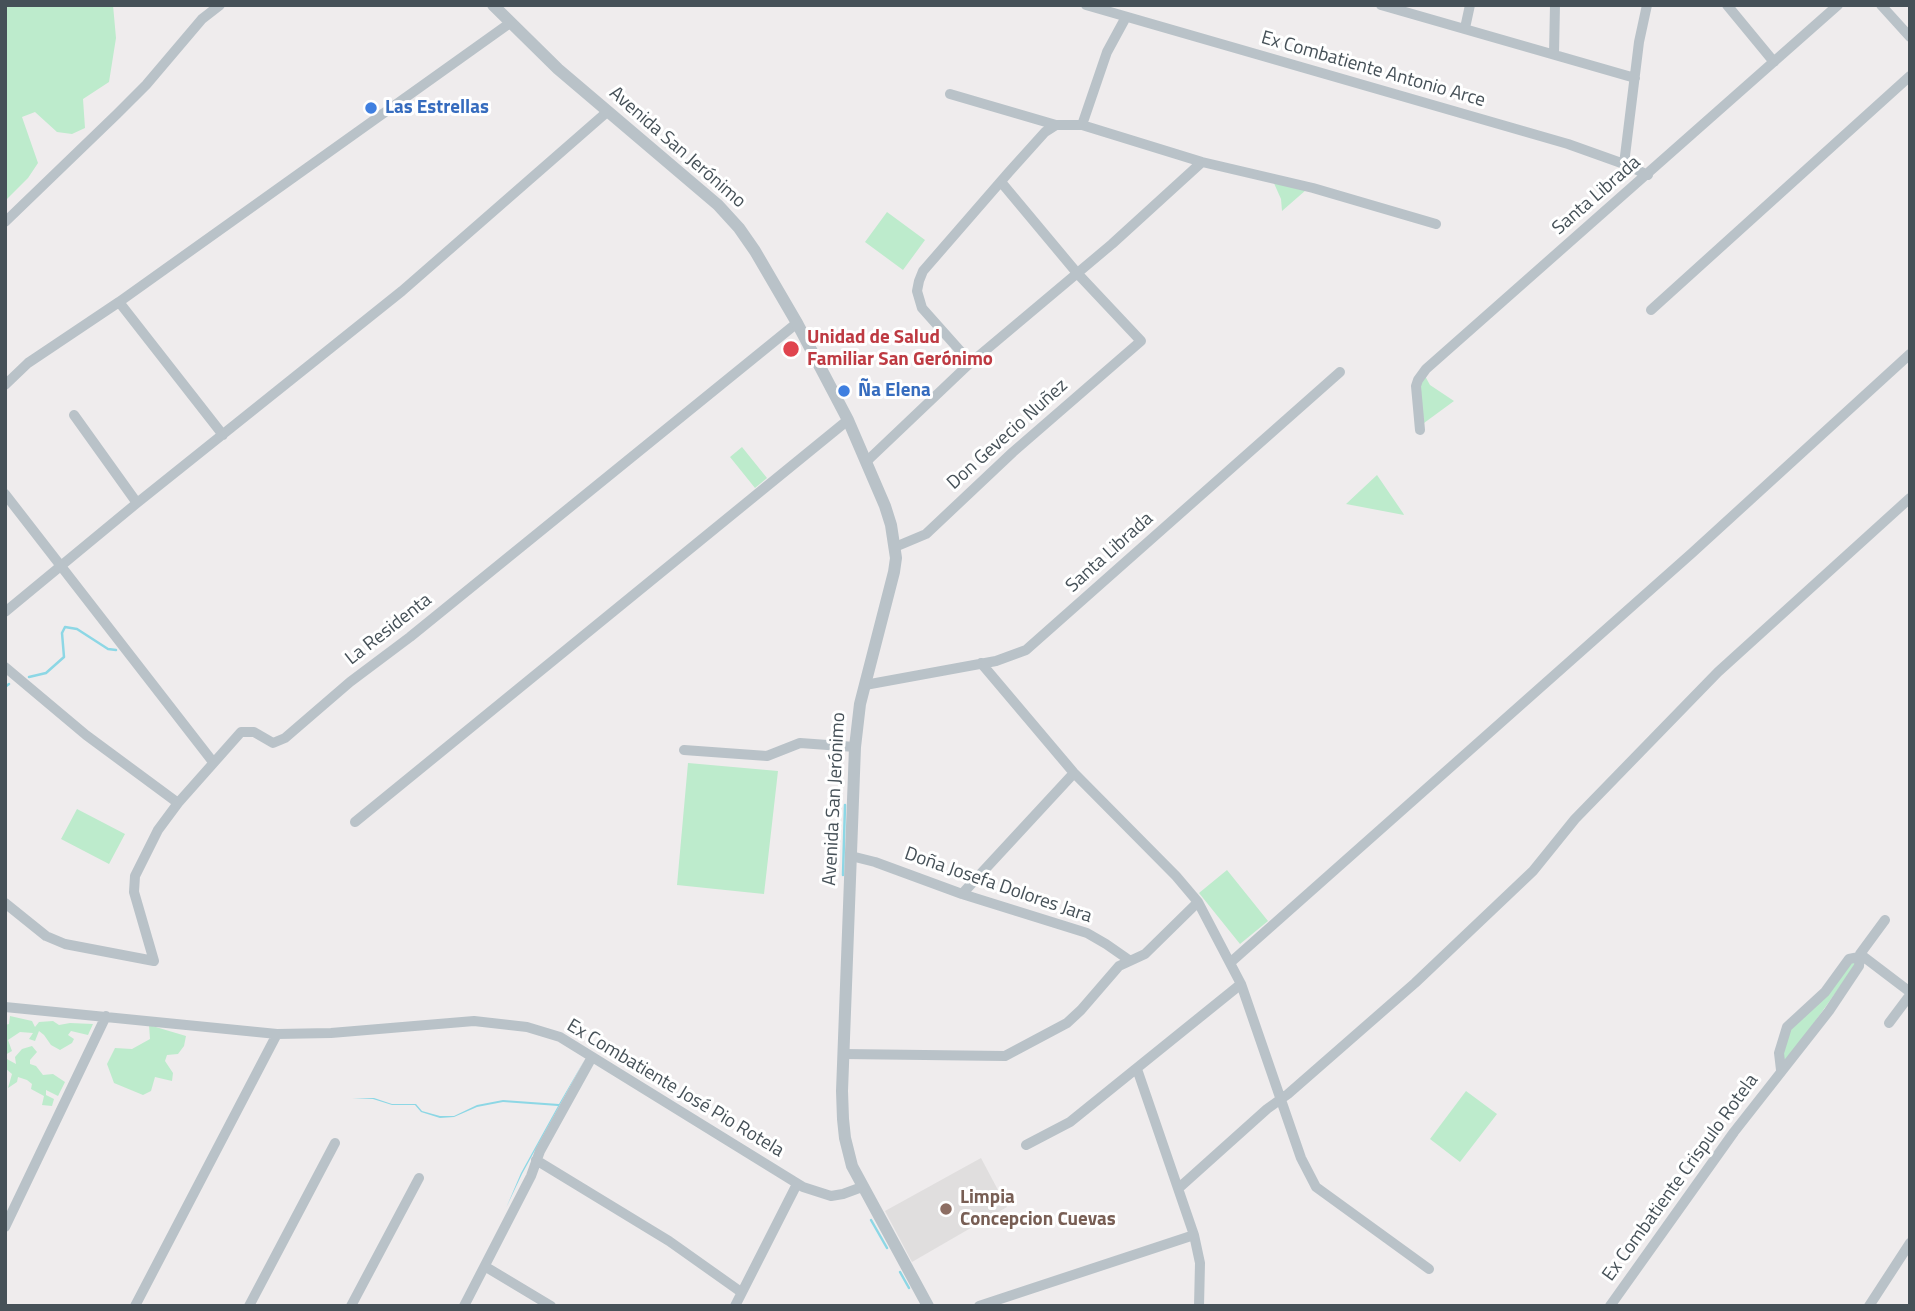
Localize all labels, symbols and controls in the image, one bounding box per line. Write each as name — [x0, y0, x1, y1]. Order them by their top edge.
street label: Ex Combatiente Antonio Arce — [1258, 27, 1488, 113]
street label: Avenida San Jerónimo — [604, 82, 750, 214]
place label: Las Estrellas — [385, 97, 489, 119]
marker: Las Estrellas — [363, 100, 379, 116]
street label: Santa Librada — [1548, 152, 1646, 240]
place label: Unidad de Salud Familiar San Gerónimo — [807, 327, 993, 371]
marker: Unidad de Salud Familiar San Gerónimo — [781, 339, 801, 359]
street label: Don Gevecio Nuñez — [943, 375, 1073, 495]
place label: Ña Elena — [858, 380, 931, 402]
marker: Ña Elena — [836, 383, 852, 399]
street label: Santa Librada — [1062, 508, 1158, 598]
street label: La Residenta — [341, 589, 437, 671]
street label: Avenida San Jerónimo — [819, 712, 851, 886]
street label: Doña Josefa Dolores Jara — [901, 843, 1095, 929]
street label: Ex Combatiente José Pio Rotela — [562, 1015, 788, 1163]
street label: Ex Combatiente Crispulo Rotela — [1598, 1070, 1764, 1286]
place label: Limpia Concepcion Cuevas — [960, 1187, 1116, 1231]
marker: Limpia Concepcion Cuevas — [938, 1201, 954, 1217]

